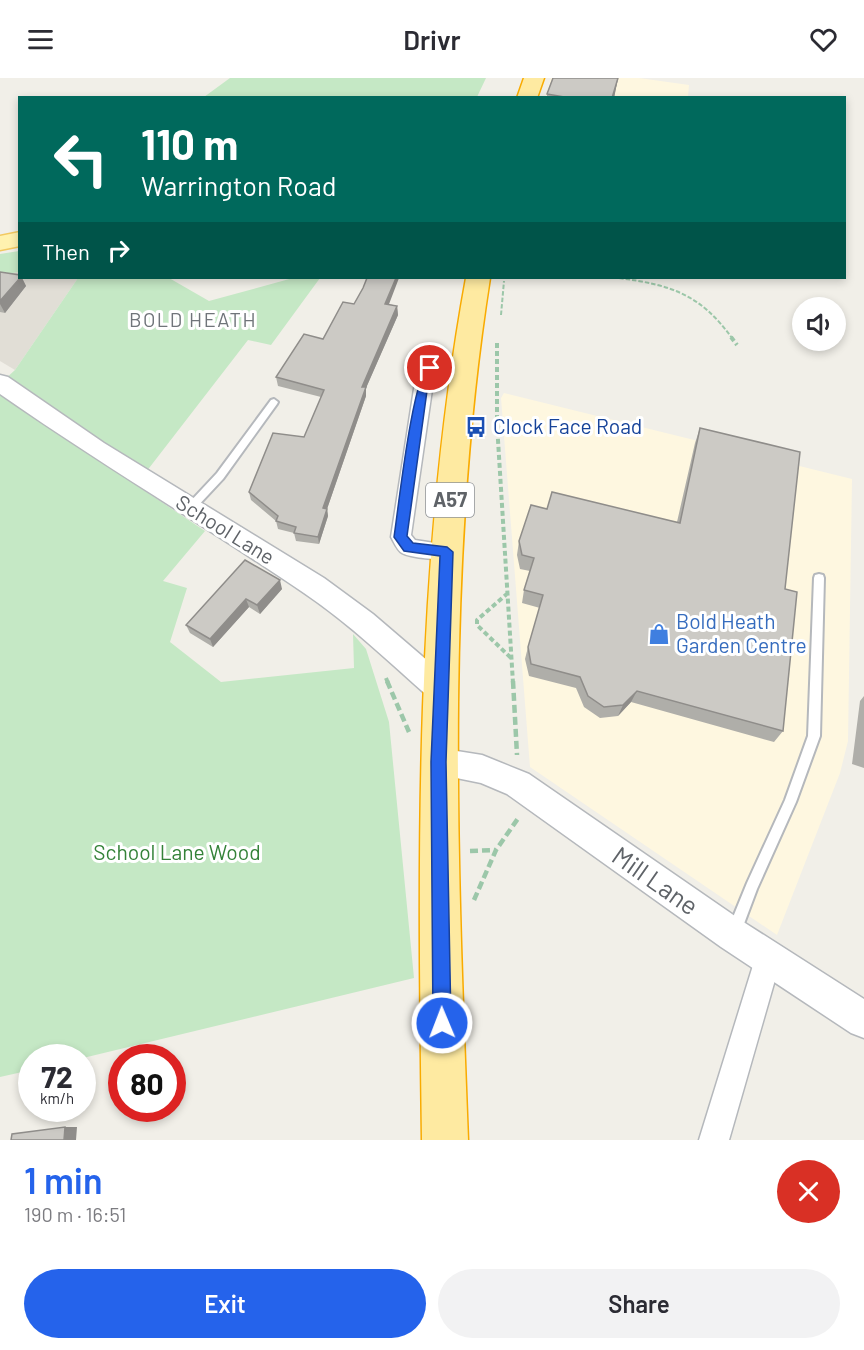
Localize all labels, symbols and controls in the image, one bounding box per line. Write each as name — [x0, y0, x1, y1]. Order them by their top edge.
icon: menu — [24, 23, 57, 56]
text: Drivr — [403, 23, 461, 55]
icon: heart — [807, 23, 840, 56]
text: 110 m — [141, 118, 238, 168]
icon: left — [42, 120, 120, 198]
text: Warrington Road — [141, 169, 337, 201]
icon: right — [102, 234, 135, 267]
text: Then — [42, 238, 90, 264]
map controls — [792, 297, 846, 351]
button: sound — [792, 297, 846, 351]
district label: BOLD HEATH — [129, 307, 257, 331]
pin — [404, 342, 455, 393]
icon: arrive — [413, 351, 446, 384]
place label: Clock Face Road — [493, 413, 642, 438]
bus stop icon: Clock Face Road — [464, 415, 488, 439]
road number: A57 — [426, 483, 474, 517]
street label: School Lane — [172, 489, 280, 569]
place label: Bold Heath Garden Centre — [676, 608, 807, 657]
shop icon: Bold Heath Garden Centre — [647, 622, 671, 646]
park label: School Lane Wood — [93, 839, 261, 864]
street label: Mill Lane — [607, 839, 705, 921]
position arrow — [410, 991, 474, 1055]
speed limit sign: 80 — [108, 1044, 186, 1122]
text: 72 — [41, 1058, 73, 1094]
text: km/h — [40, 1089, 74, 1107]
text: 1 min — [24, 1158, 103, 1201]
button: close — [777, 1160, 840, 1223]
text: 190 m · 16:51 — [24, 1202, 126, 1226]
button: Exit — [24, 1269, 426, 1338]
button: Share — [438, 1269, 840, 1338]

